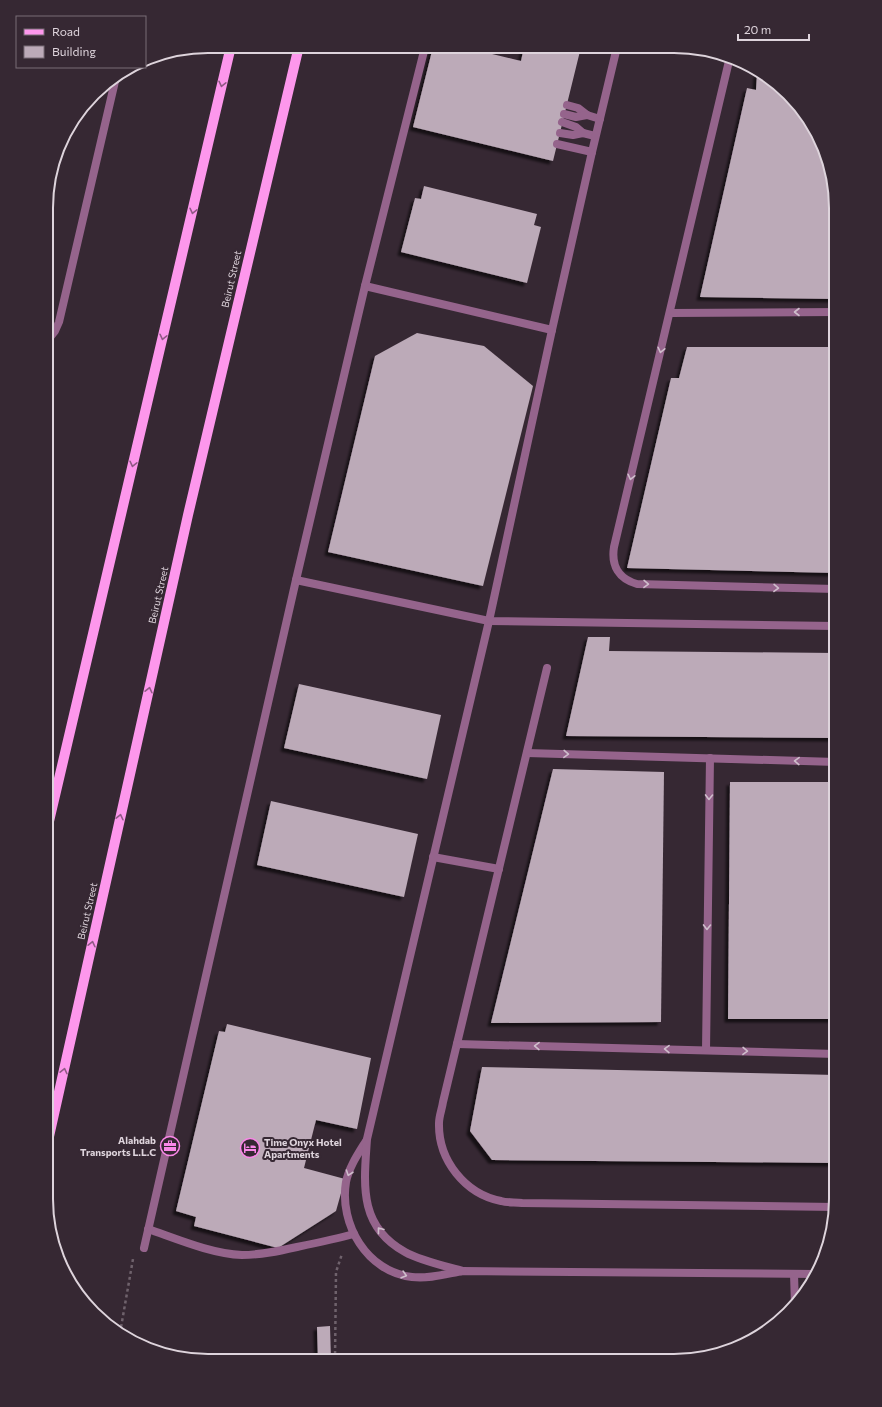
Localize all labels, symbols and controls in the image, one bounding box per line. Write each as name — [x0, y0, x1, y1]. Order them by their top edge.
legend — [16, 16, 146, 68]
scale bar — [738, 16, 809, 42]
text: 20 m — [744, 22, 771, 36]
text: Road — [52, 24, 80, 38]
text: Building — [52, 44, 96, 58]
one-way arrow — [219, 81, 227, 87]
one-way arrow — [189, 207, 197, 214]
street label: Beirut Street — [219, 249, 243, 309]
one-way arrow — [794, 308, 800, 316]
one-way arrow — [159, 333, 168, 340]
one-way arrow — [657, 347, 665, 354]
one-way arrow — [130, 461, 138, 467]
one-way arrow — [627, 474, 635, 480]
street label: Beirut Street — [146, 565, 170, 625]
one-way arrow — [643, 580, 649, 588]
one-way arrow — [773, 583, 779, 592]
one-way arrow — [144, 687, 152, 694]
one-way arrow — [563, 750, 569, 758]
one-way arrow — [794, 757, 800, 765]
one-way arrow — [705, 794, 713, 800]
one-way arrow — [116, 814, 124, 820]
street label: Beirut Street — [75, 881, 99, 941]
one-way arrow — [703, 924, 712, 930]
one-way arrow — [87, 941, 95, 947]
one-way arrow — [534, 1042, 540, 1050]
one-way arrow — [664, 1045, 670, 1054]
one-way arrow — [742, 1047, 748, 1056]
one-way arrow — [59, 1068, 67, 1074]
place label: Alahdab Transports L.L.C — [80, 1134, 156, 1158]
office icon: Alahdab Transports L.L.C — [159, 1135, 181, 1157]
place label: Time Onyx Hotel Apartments — [264, 1136, 342, 1160]
hotel icon: Time Onyx Hotel Apartments — [239, 1137, 261, 1159]
one-way arrow — [346, 1170, 354, 1177]
one-way arrow — [377, 1227, 384, 1234]
one-way arrow — [400, 1270, 407, 1279]

